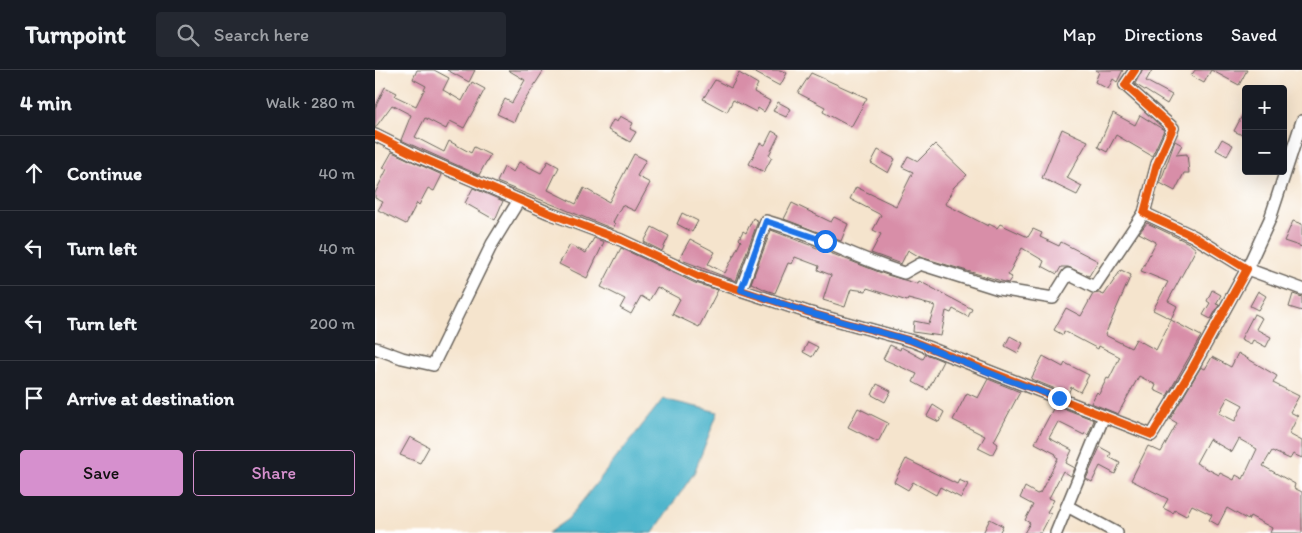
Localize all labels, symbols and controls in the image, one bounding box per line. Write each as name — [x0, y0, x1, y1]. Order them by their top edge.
search box — [156, 12, 506, 57]
text: Turnpoint — [25, 20, 126, 49]
icon: search — [174, 21, 202, 49]
text: Search here — [214, 23, 309, 46]
text: Map — [1063, 24, 1096, 46]
text: Directions — [1124, 24, 1203, 46]
text: Saved — [1231, 24, 1277, 46]
map controls — [1242, 85, 1287, 175]
button: + — [1242, 85, 1287, 130]
text: 4 min — [20, 90, 72, 115]
text: Walk · 280 m — [266, 93, 355, 112]
button: − — [1242, 130, 1287, 175]
icon: ahead — [20, 159, 48, 187]
text: Continue — [67, 162, 142, 185]
text: 40 m — [318, 164, 355, 183]
route start — [814, 230, 837, 253]
icon: left — [20, 234, 48, 262]
text: Turn left — [67, 237, 137, 260]
text: 40 m — [318, 239, 355, 258]
icon: left — [20, 309, 48, 337]
text: Turn left — [67, 312, 137, 335]
text: 200 m — [310, 314, 355, 333]
icon: arrive — [20, 384, 48, 412]
text: Arrive at destination — [67, 387, 234, 410]
route end — [1048, 387, 1071, 410]
button: Save — [20, 450, 183, 496]
button: Share — [193, 450, 355, 496]

